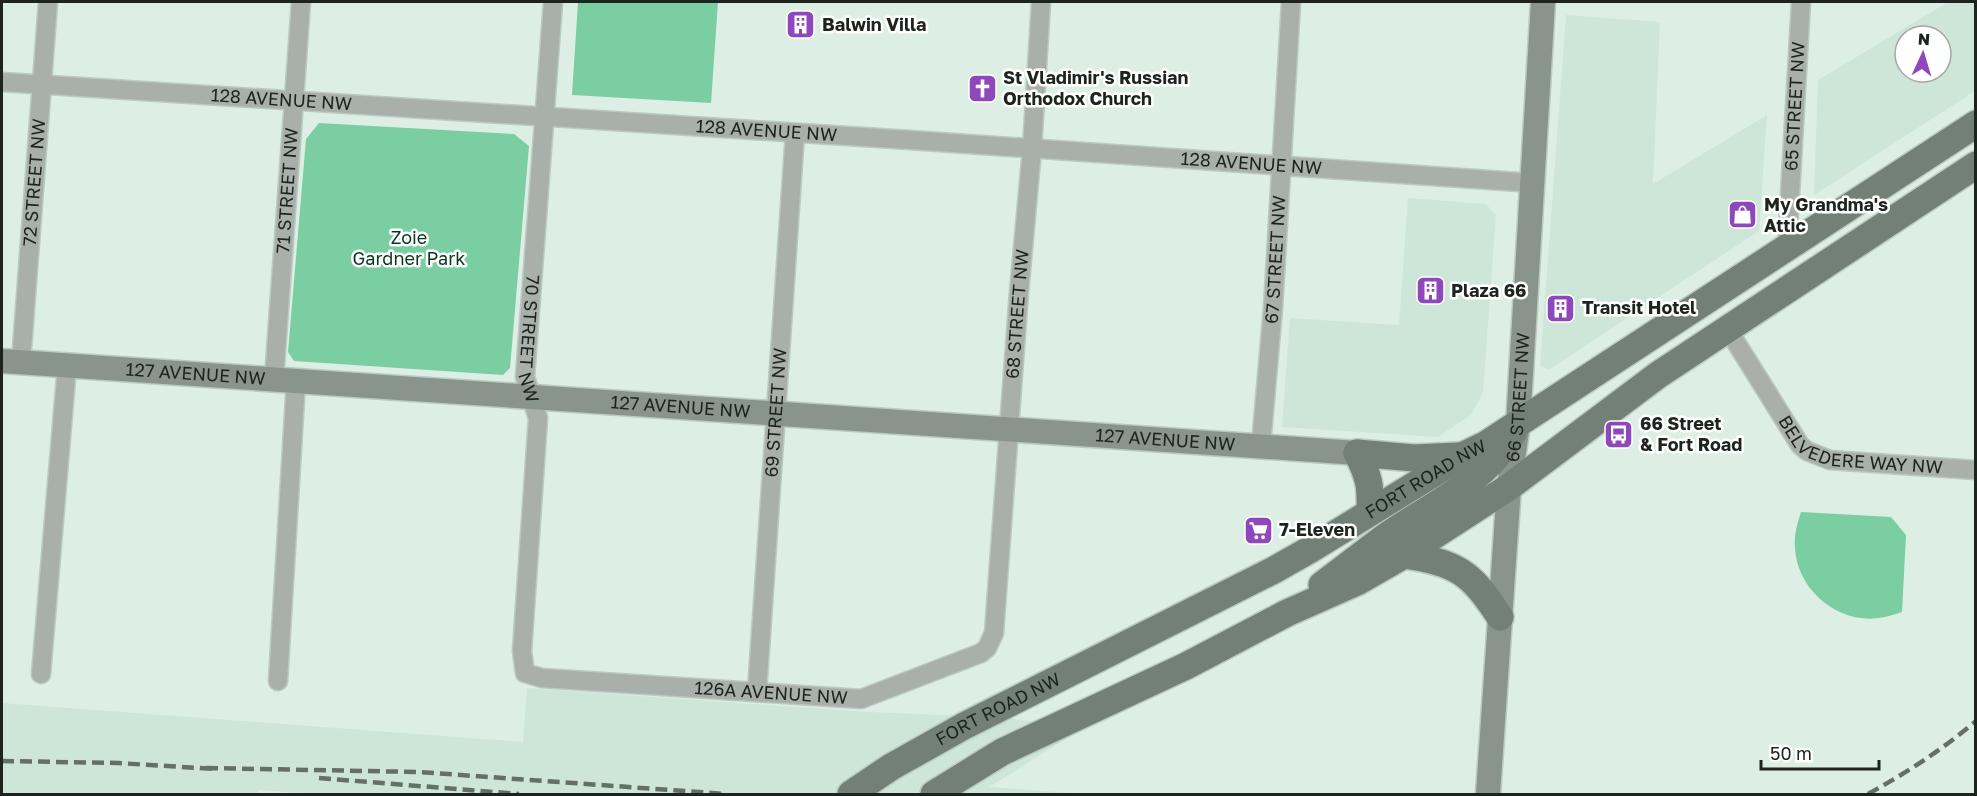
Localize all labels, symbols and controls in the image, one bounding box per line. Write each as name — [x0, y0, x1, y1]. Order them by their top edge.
building icon: Balwin Villa — [785, 9, 817, 41]
place label: Balwin Villa — [822, 13, 926, 35]
north arrow — [1893, 24, 1953, 84]
text: N — [1917, 29, 1931, 49]
street label: 65 STREET NW — [1779, 41, 1809, 171]
place label: St Vladimir's Russian Orthodox Church — [1003, 66, 1189, 109]
church icon: St Vladimir's Russian Orthodox Church — [966, 72, 998, 104]
street label: 128 AVENUE NW — [210, 83, 353, 114]
street label: 128 AVENUE NW — [695, 114, 838, 145]
street label: 72 STREET NW — [18, 118, 49, 247]
street label: 71 STREET NW — [271, 127, 302, 254]
street label: 128 AVENUE NW — [1180, 147, 1323, 178]
place label: My Grandma's Attic — [1764, 193, 1888, 236]
street label: 67 STREET NW — [1260, 195, 1290, 325]
shop icon: My Grandma's Attic — [1727, 199, 1759, 231]
park label: Zoie Gardner Park — [353, 226, 465, 269]
street label: 68 STREET NW — [1001, 248, 1033, 379]
street label: 70 STREET NW — [514, 274, 545, 405]
building icon: Plaza 66 — [1414, 275, 1446, 307]
place label: Plaza 66 — [1451, 279, 1527, 301]
building icon: Transit Hotel — [1545, 292, 1577, 324]
place label: Transit Hotel — [1582, 296, 1696, 318]
street label: 66 STREET NW — [1501, 332, 1533, 463]
street label: 69 STREET NW — [760, 347, 790, 478]
street label: 127 AVENUE NW — [125, 357, 266, 389]
street label: 127 AVENUE NW — [610, 390, 751, 422]
street label: BELVEDERE WAY NW — [1774, 411, 1943, 478]
place label: 66 Street & Fort Road — [1640, 412, 1742, 455]
bus stop icon: 66 Street & Fort Road — [1603, 418, 1635, 450]
street label: 127 AVENUE NW — [1095, 423, 1236, 455]
street label: FORT ROAD NW — [1361, 434, 1489, 523]
supermarket icon: 7-Eleven — [1242, 514, 1274, 546]
place label: 7-Eleven — [1279, 518, 1355, 540]
street label: FORT ROAD NW — [932, 667, 1064, 750]
street label: 126A AVENUE NW — [694, 676, 848, 708]
scale bar — [1761, 733, 1880, 771]
text: 50 m — [1770, 742, 1812, 764]

